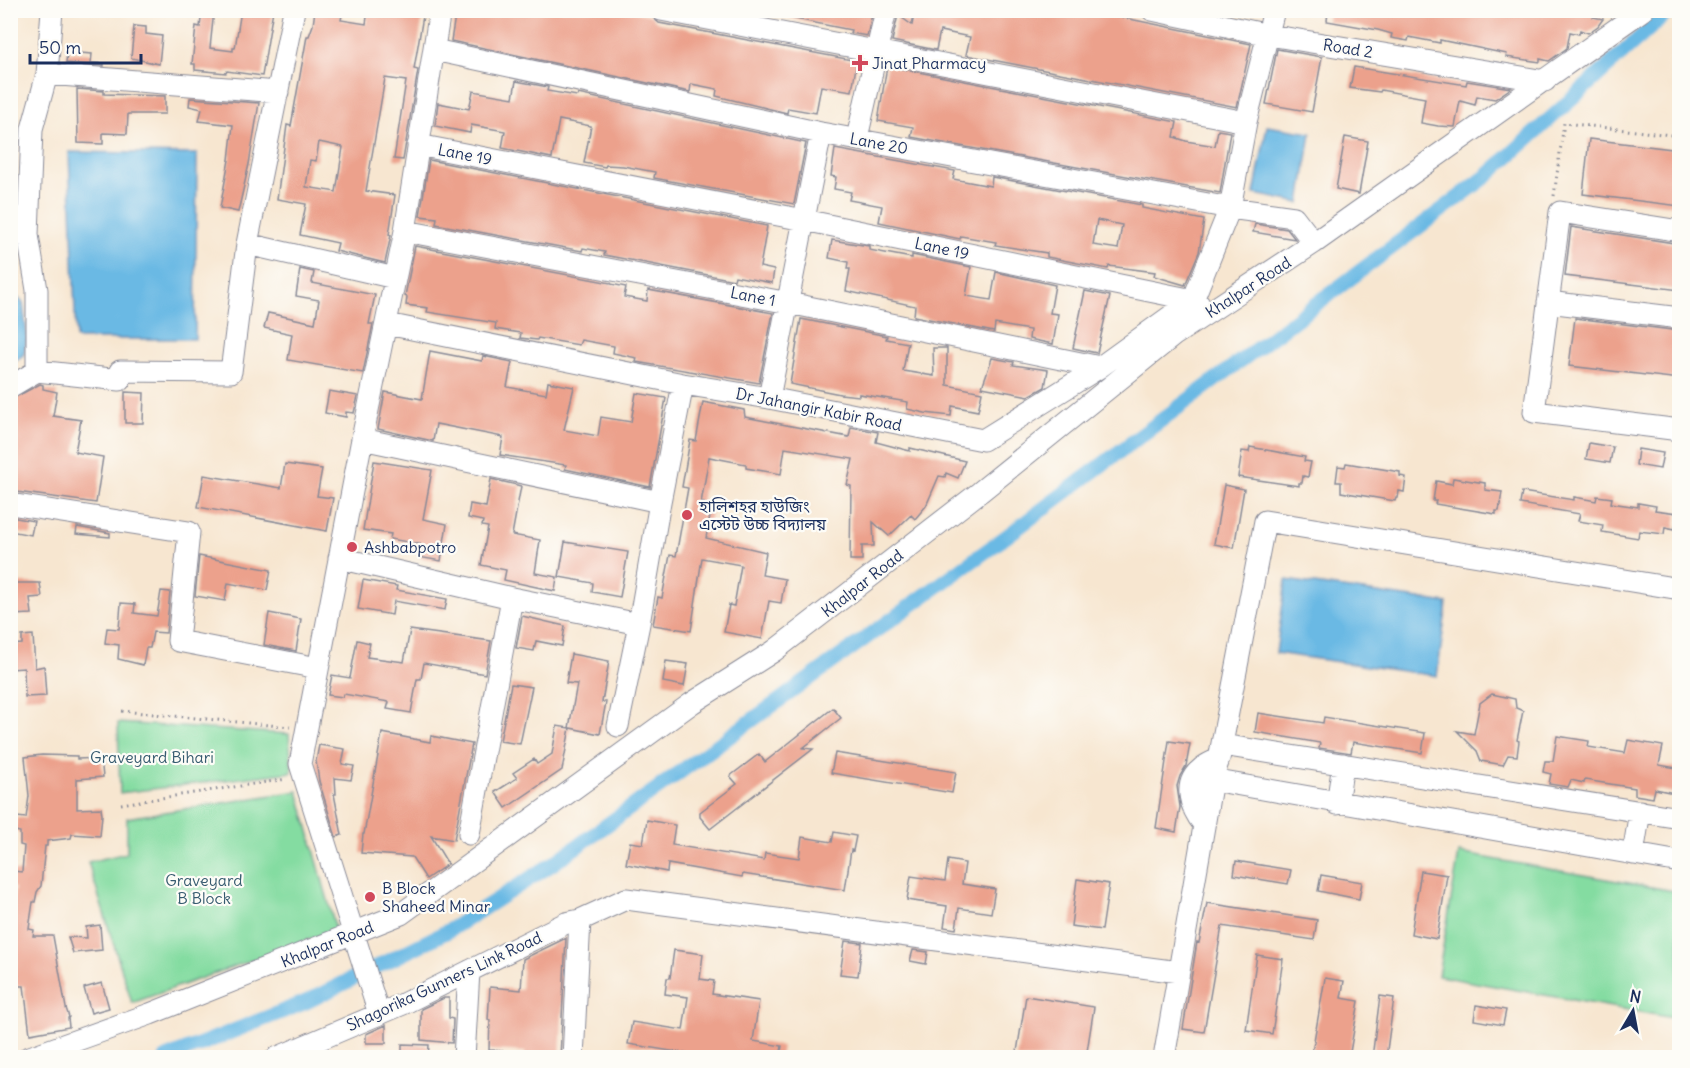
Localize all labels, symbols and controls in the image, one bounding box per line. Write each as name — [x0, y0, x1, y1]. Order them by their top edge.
scale bar — [30, 27, 141, 65]
street label: Road 2 — [1322, 34, 1375, 62]
text: 50 m — [39, 36, 81, 59]
place label: Jinat Pharmacy — [872, 53, 986, 73]
marker: Jinat Pharmacy — [853, 56, 867, 70]
street label: Lane 20 — [848, 128, 910, 158]
street label: Lane 19 — [436, 139, 494, 169]
street label: Lane 19 — [913, 233, 971, 263]
street label: Khalpar Road — [1201, 252, 1295, 322]
street label: Lane 1 — [729, 282, 777, 310]
street label: Dr Jahangir Kabir Road — [734, 383, 904, 435]
place label: হালিশহর হাউজিং এস্টেট উচ্চ বিদ্যালয় — [698, 496, 827, 534]
marker: হালিশহর হাউজিং এস্টেট উচ্চ বিদ্যালয় — [680, 508, 694, 522]
place label: Ashbabpotro — [364, 537, 456, 557]
marker: Ashbabpotro — [345, 540, 359, 554]
street label: Khalpar Road — [817, 545, 907, 621]
park label: Graveyard Bihari — [90, 747, 214, 767]
park label: Graveyard B Block — [165, 870, 243, 908]
place label: B Block Shaheed Minar — [382, 878, 491, 916]
marker: B Block Shaheed Minar — [363, 890, 377, 904]
street label: Khalpar Road — [278, 916, 376, 972]
street label: Shagorika Gunners Link Road — [343, 927, 545, 1035]
north arrow — [1603, 981, 1663, 1041]
text: N — [1628, 985, 1643, 1007]

